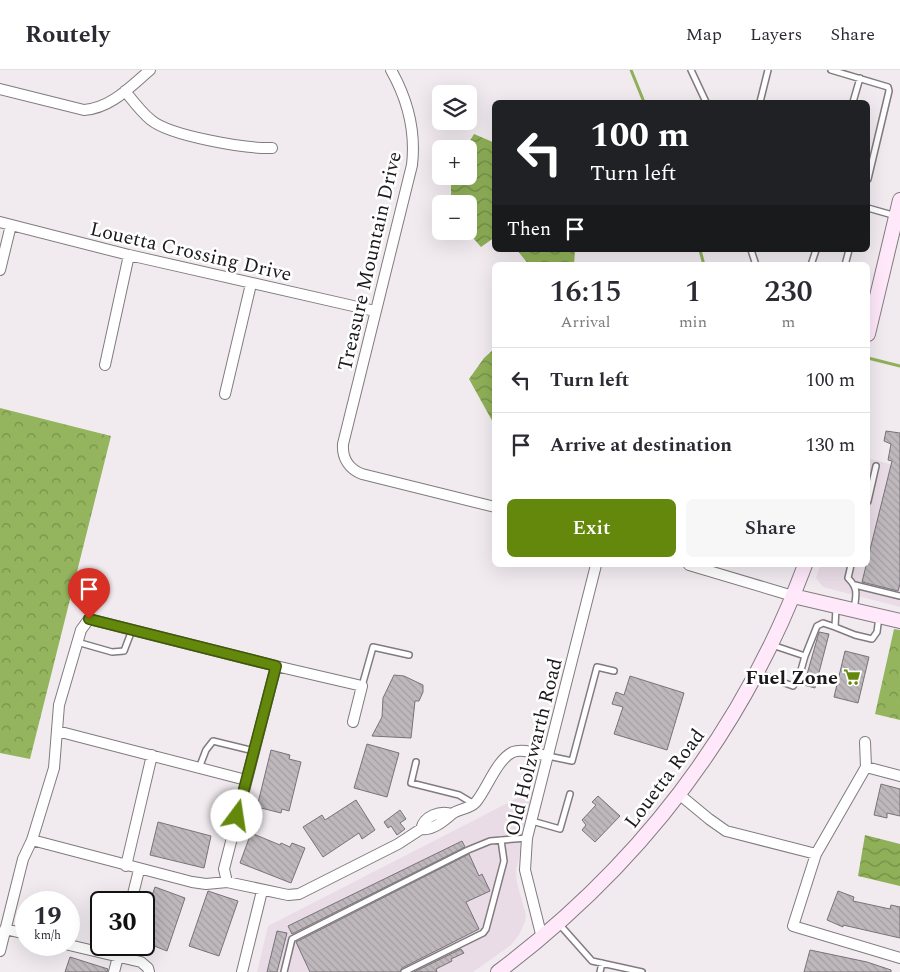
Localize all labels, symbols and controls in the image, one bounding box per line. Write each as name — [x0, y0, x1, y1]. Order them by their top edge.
text: Routely — [25, 17, 110, 53]
text: Map — [686, 21, 722, 48]
text: Layers — [750, 21, 802, 48]
text: Share — [830, 21, 875, 48]
map controls — [432, 85, 477, 240]
button: layers — [432, 85, 477, 130]
text: 100 m — [590, 109, 689, 162]
icon: left — [507, 120, 572, 185]
button: + — [432, 140, 477, 185]
street label: Treasure Mountain Drive — [330, 149, 410, 374]
text: Turn left — [590, 157, 676, 190]
button: − — [432, 195, 477, 240]
street label: Louetta Crossing Drive — [87, 214, 295, 290]
text: Then — [507, 215, 551, 244]
icon: arrive — [561, 215, 589, 243]
text: 16:15 — [549, 269, 622, 315]
text: 1 — [685, 269, 701, 315]
text: 230 — [764, 269, 813, 315]
text: Arrival — [561, 310, 610, 334]
text: min — [679, 310, 707, 334]
text: m — [782, 310, 795, 334]
icon: left — [507, 366, 535, 394]
text: Turn left — [550, 366, 629, 395]
text: 100 m — [805, 366, 855, 395]
icon: arrive — [507, 431, 535, 459]
text: Arrive at destination — [550, 431, 732, 460]
text: 130 m — [805, 431, 855, 460]
button: Exit — [507, 499, 676, 557]
button: Share — [686, 499, 855, 557]
pin — [68, 568, 110, 619]
icon: arrive — [75, 575, 103, 603]
street label: Old Holzwarth Road — [497, 655, 571, 839]
place label: Fuel Zone — [745, 663, 838, 693]
supermarket icon: Fuel Zone — [842, 667, 862, 687]
street label: Louetta Road — [617, 722, 712, 835]
position arrow — [210, 789, 262, 841]
speed limit sign: 30 — [90, 891, 155, 956]
text: 19 — [33, 898, 62, 936]
text: km/h — [34, 926, 61, 945]

